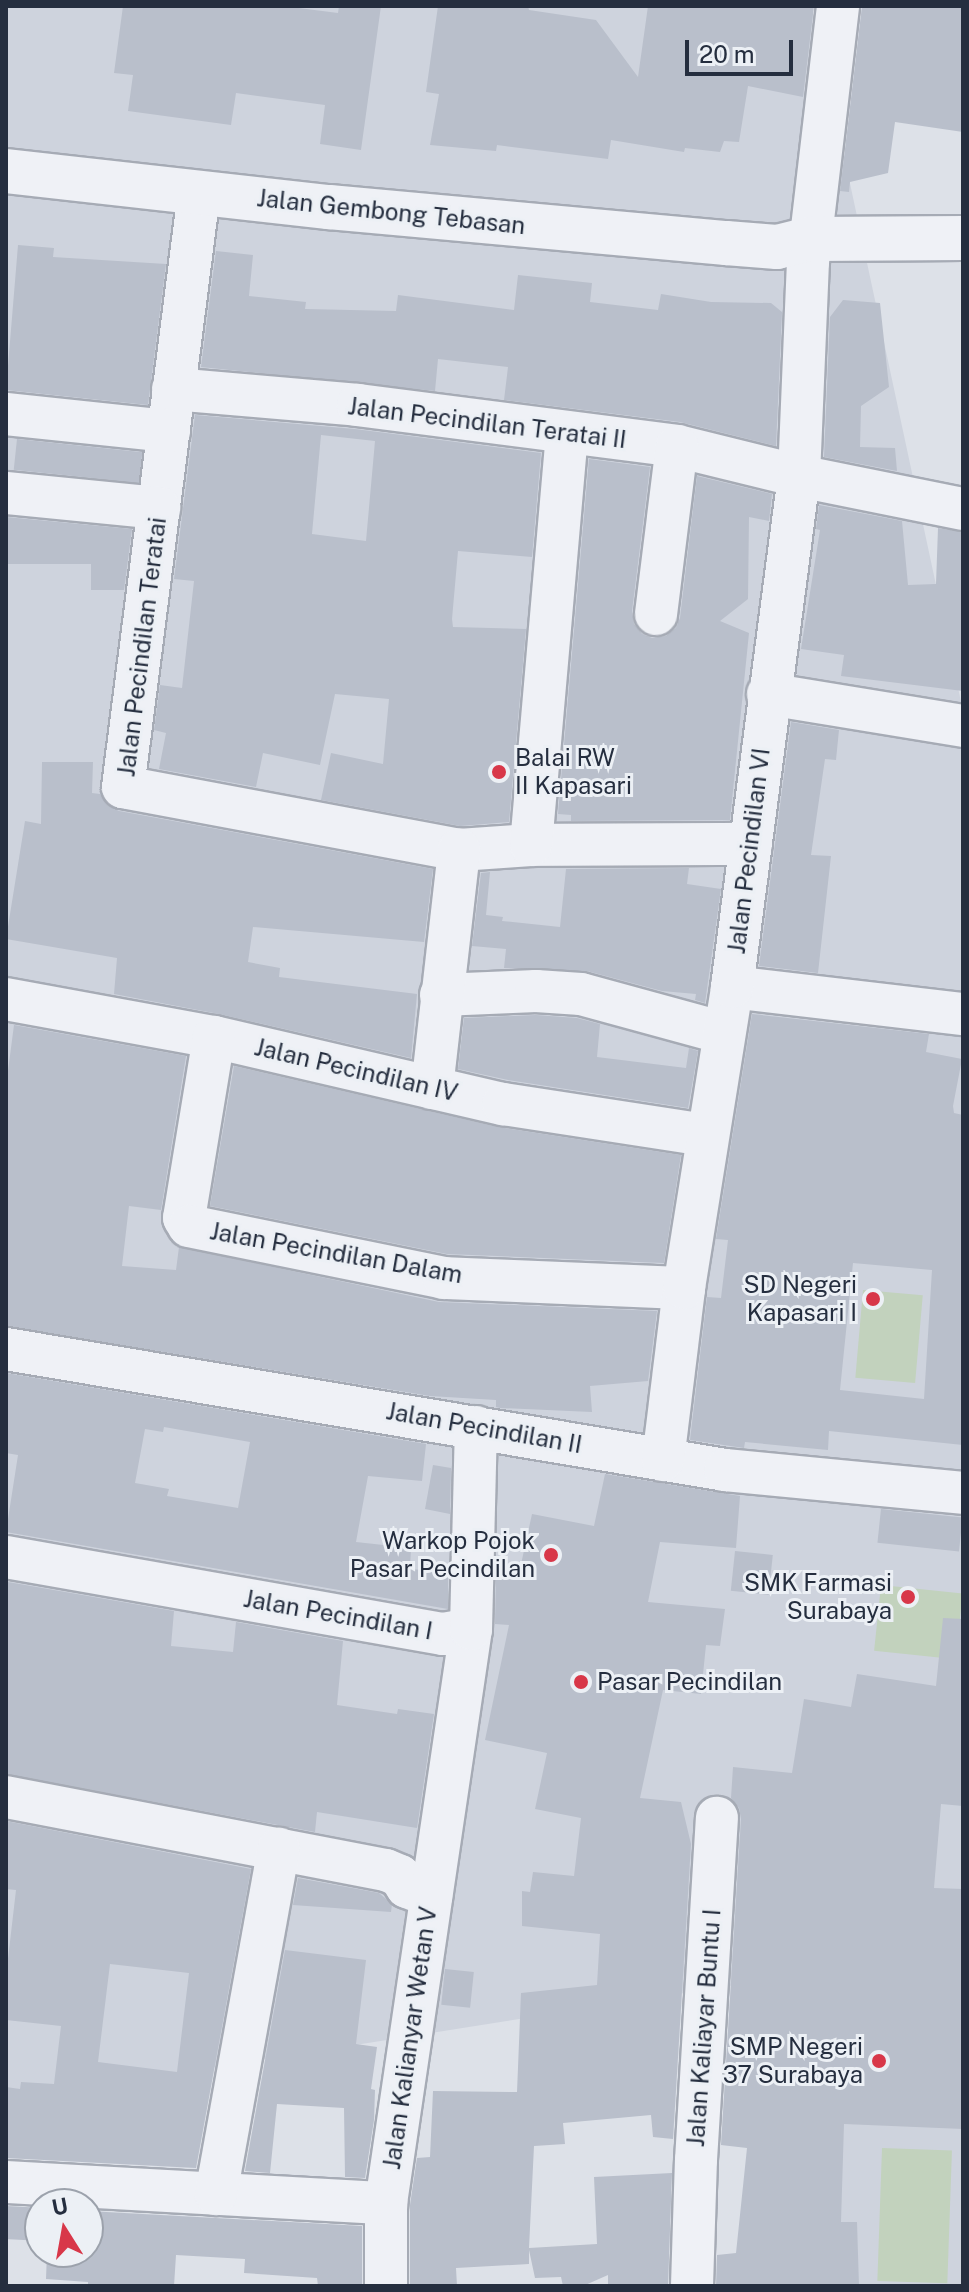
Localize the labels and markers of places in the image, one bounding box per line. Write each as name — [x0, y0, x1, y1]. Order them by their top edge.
place label: Balai RW II Kapasari — [515, 744, 632, 800]
marker: Balai RW II Kapasari — [490, 763, 508, 781]
place label: SD Negeri Kapasari I — [744, 1271, 857, 1327]
marker: SD Negeri Kapasari I — [864, 1290, 882, 1308]
place label: Warkop Pojok Pasar Pecindilan — [350, 1527, 535, 1583]
marker: Warkop Pojok Pasar Pecindilan — [542, 1546, 560, 1564]
place label: SMK Farmasi Surabaya — [744, 1569, 892, 1625]
marker: SMK Farmasi Surabaya — [899, 1588, 917, 1606]
place label: Pasar Pecindilan — [597, 1668, 782, 1696]
marker: Pasar Pecindilan — [572, 1673, 590, 1691]
place label: SMP Negeri 37 Surabaya — [723, 2033, 863, 2089]
marker: SMP Negeri 37 Surabaya — [870, 2052, 888, 2070]

